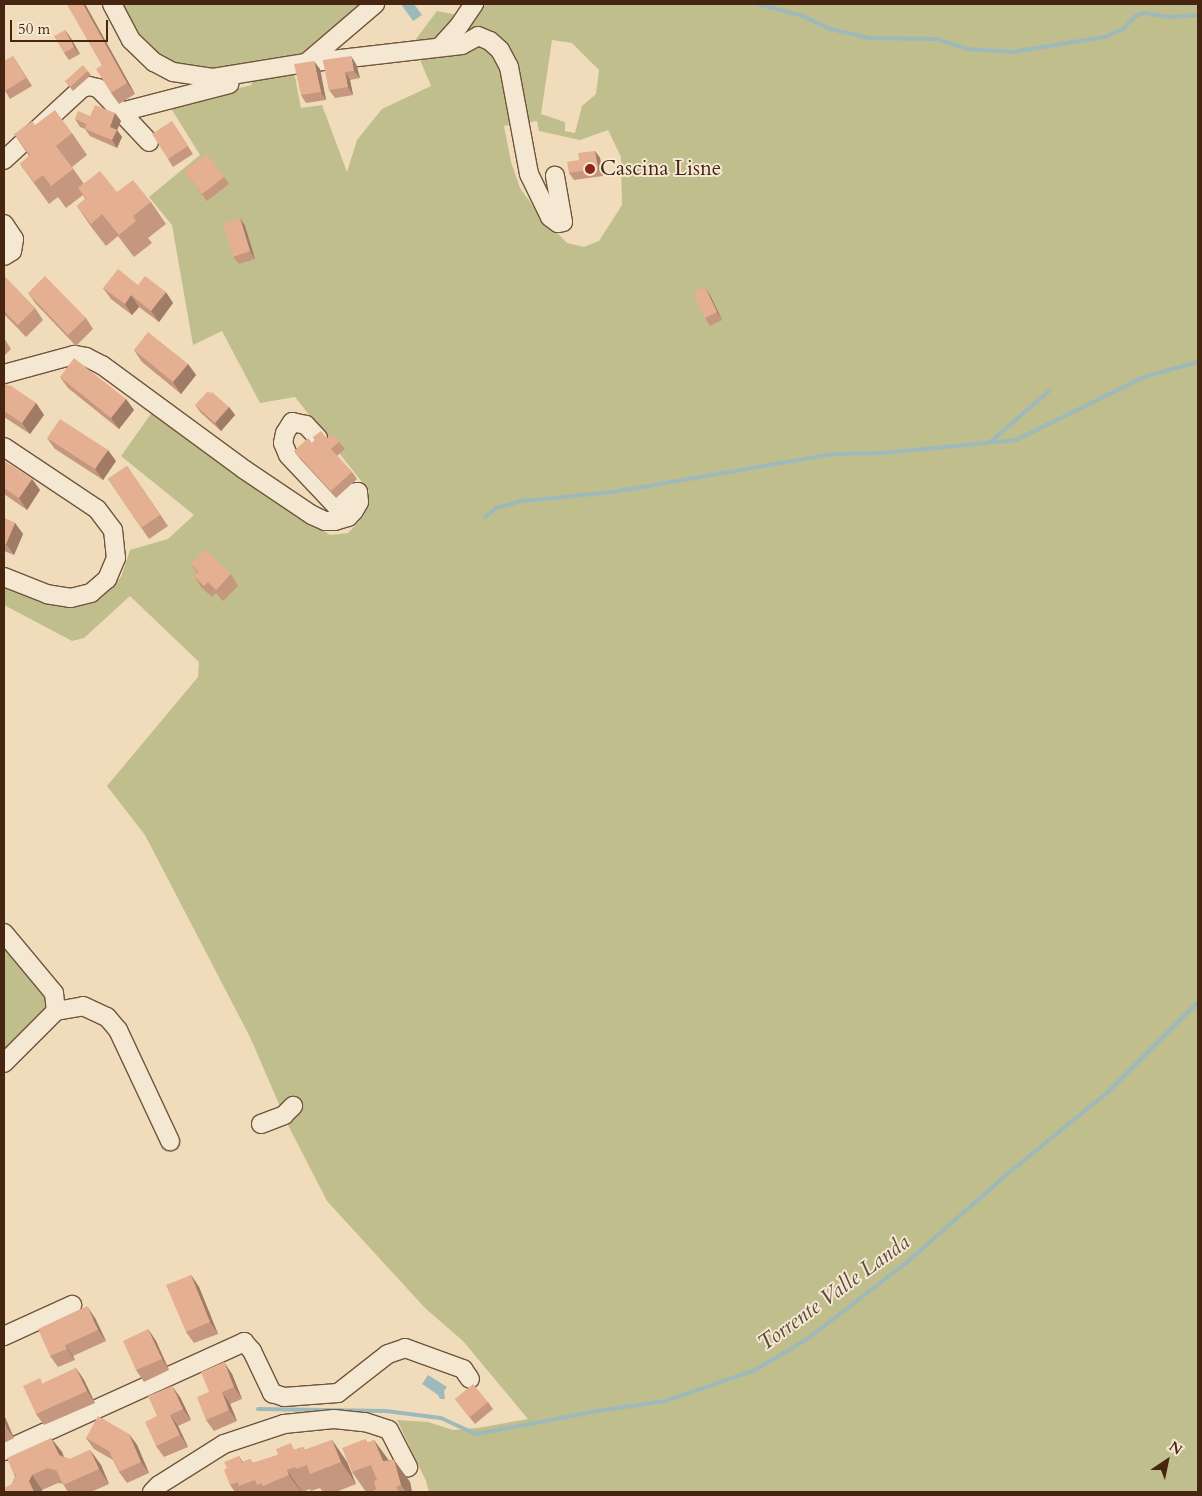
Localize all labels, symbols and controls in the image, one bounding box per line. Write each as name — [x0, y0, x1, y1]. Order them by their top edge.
scale bar — [12, 10, 110, 42]
text: 50 m — [18, 19, 50, 39]
place label: Cascina Lisne — [600, 156, 721, 182]
marker: Cascina Lisne — [584, 163, 596, 175]
water label: Torrente Valle Landa — [753, 1229, 915, 1357]
north arrow — [1142, 1436, 1192, 1486]
text: N — [1165, 1437, 1186, 1459]

